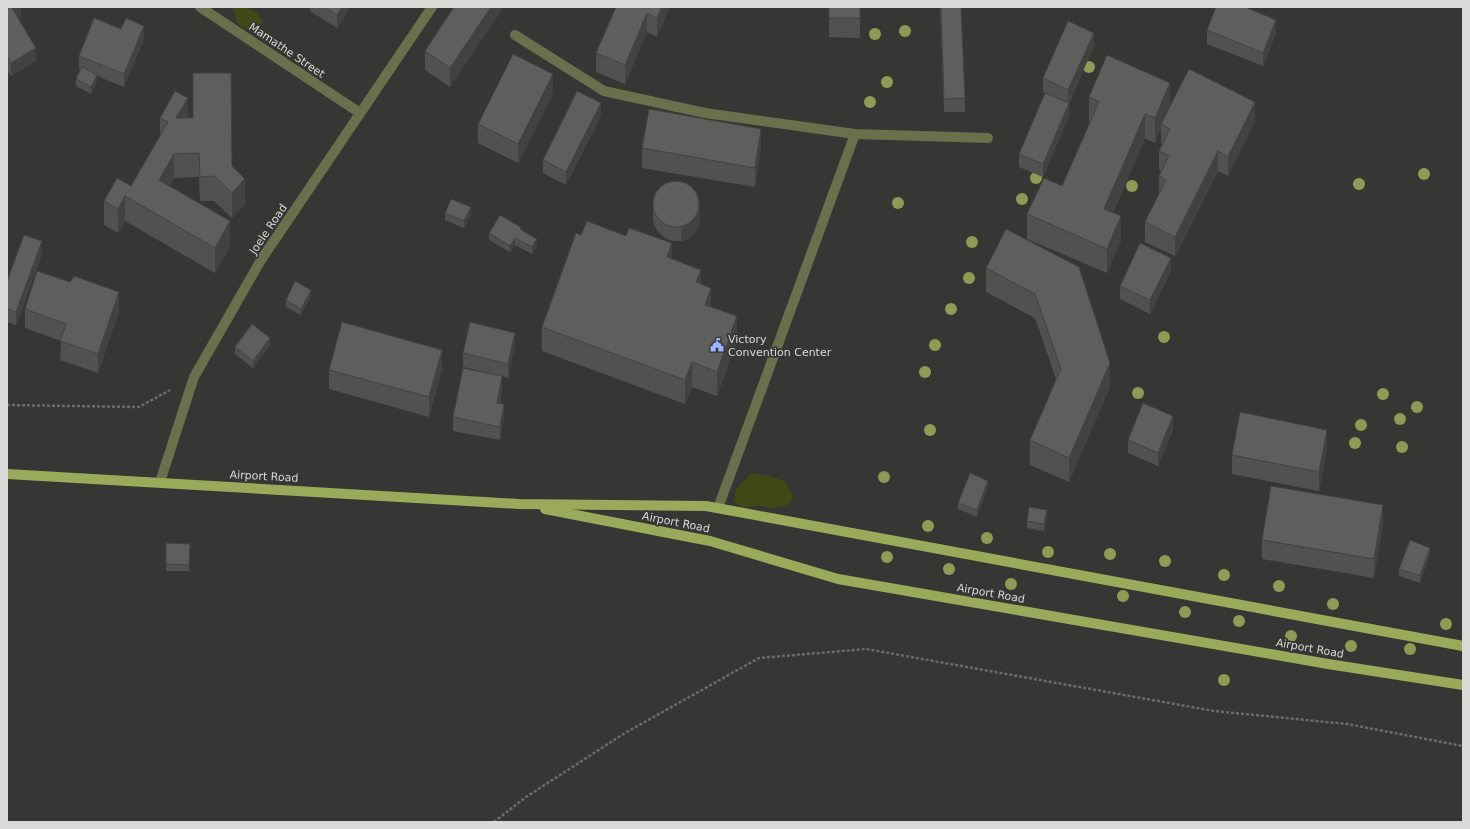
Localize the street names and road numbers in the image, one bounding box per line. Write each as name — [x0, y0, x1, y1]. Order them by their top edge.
street label: Mamathe Street — [246, 20, 328, 81]
street label: Joele Road — [246, 202, 290, 258]
street label: Airport Road — [229, 468, 299, 485]
street label: Airport Road — [641, 510, 711, 535]
street label: Airport Road — [956, 581, 1026, 606]
street label: Airport Road — [1275, 636, 1345, 661]

